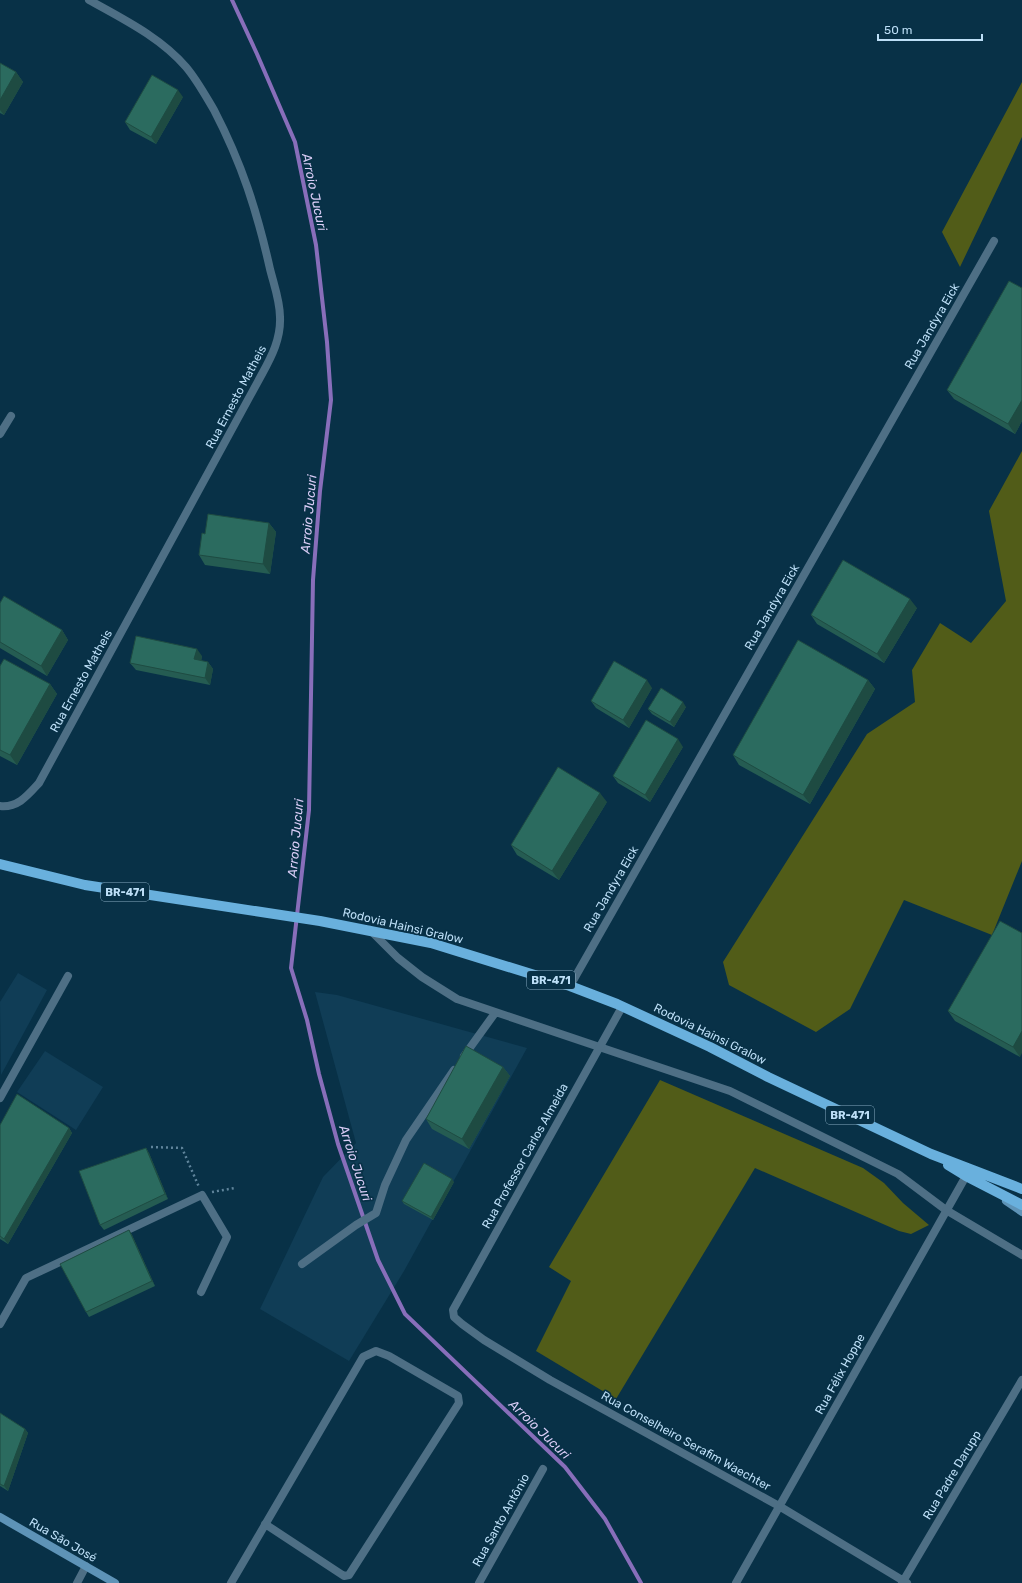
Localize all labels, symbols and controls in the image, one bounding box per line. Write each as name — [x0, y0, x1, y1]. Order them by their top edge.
scale bar — [878, 16, 982, 42]
text: 50 m — [884, 23, 912, 37]
water label: Arroio Jucuri — [299, 151, 330, 233]
street label: Rua Jandyra Eick — [902, 280, 963, 371]
street label: Rua Ernesto Matheis — [203, 343, 269, 451]
water label: Arroio Jucuri — [297, 473, 319, 555]
street label: Rua Jandyra Eick — [742, 561, 803, 652]
street label: Rua Ernesto Matheis — [47, 627, 115, 735]
water label: Arroio Jucuri — [284, 797, 306, 879]
street label: Rua Jandyra Eick — [581, 843, 642, 934]
road number: BR-471 — [101, 883, 149, 901]
street label: Rodovia Hainsi Gralow — [341, 905, 465, 947]
road number: BR-471 — [527, 971, 575, 989]
street label: Rodovia Hainsi Gralow — [651, 1001, 769, 1068]
street label: Rua Professor Carlos Almeida — [479, 1081, 571, 1231]
road number: BR-471 — [826, 1106, 874, 1124]
water label: Arroio Jucuri — [336, 1122, 375, 1204]
street label: Rua Félix Hoppe — [812, 1331, 868, 1417]
street label: Rua Conselheiro Serafim Waechter — [599, 1388, 774, 1494]
water label: Arroio Jucuri — [505, 1396, 574, 1463]
street label: Rua Padre Darupp — [920, 1428, 984, 1522]
street label: Rua Santo Antônio — [470, 1471, 532, 1569]
street label: Rua São José — [27, 1515, 100, 1565]

